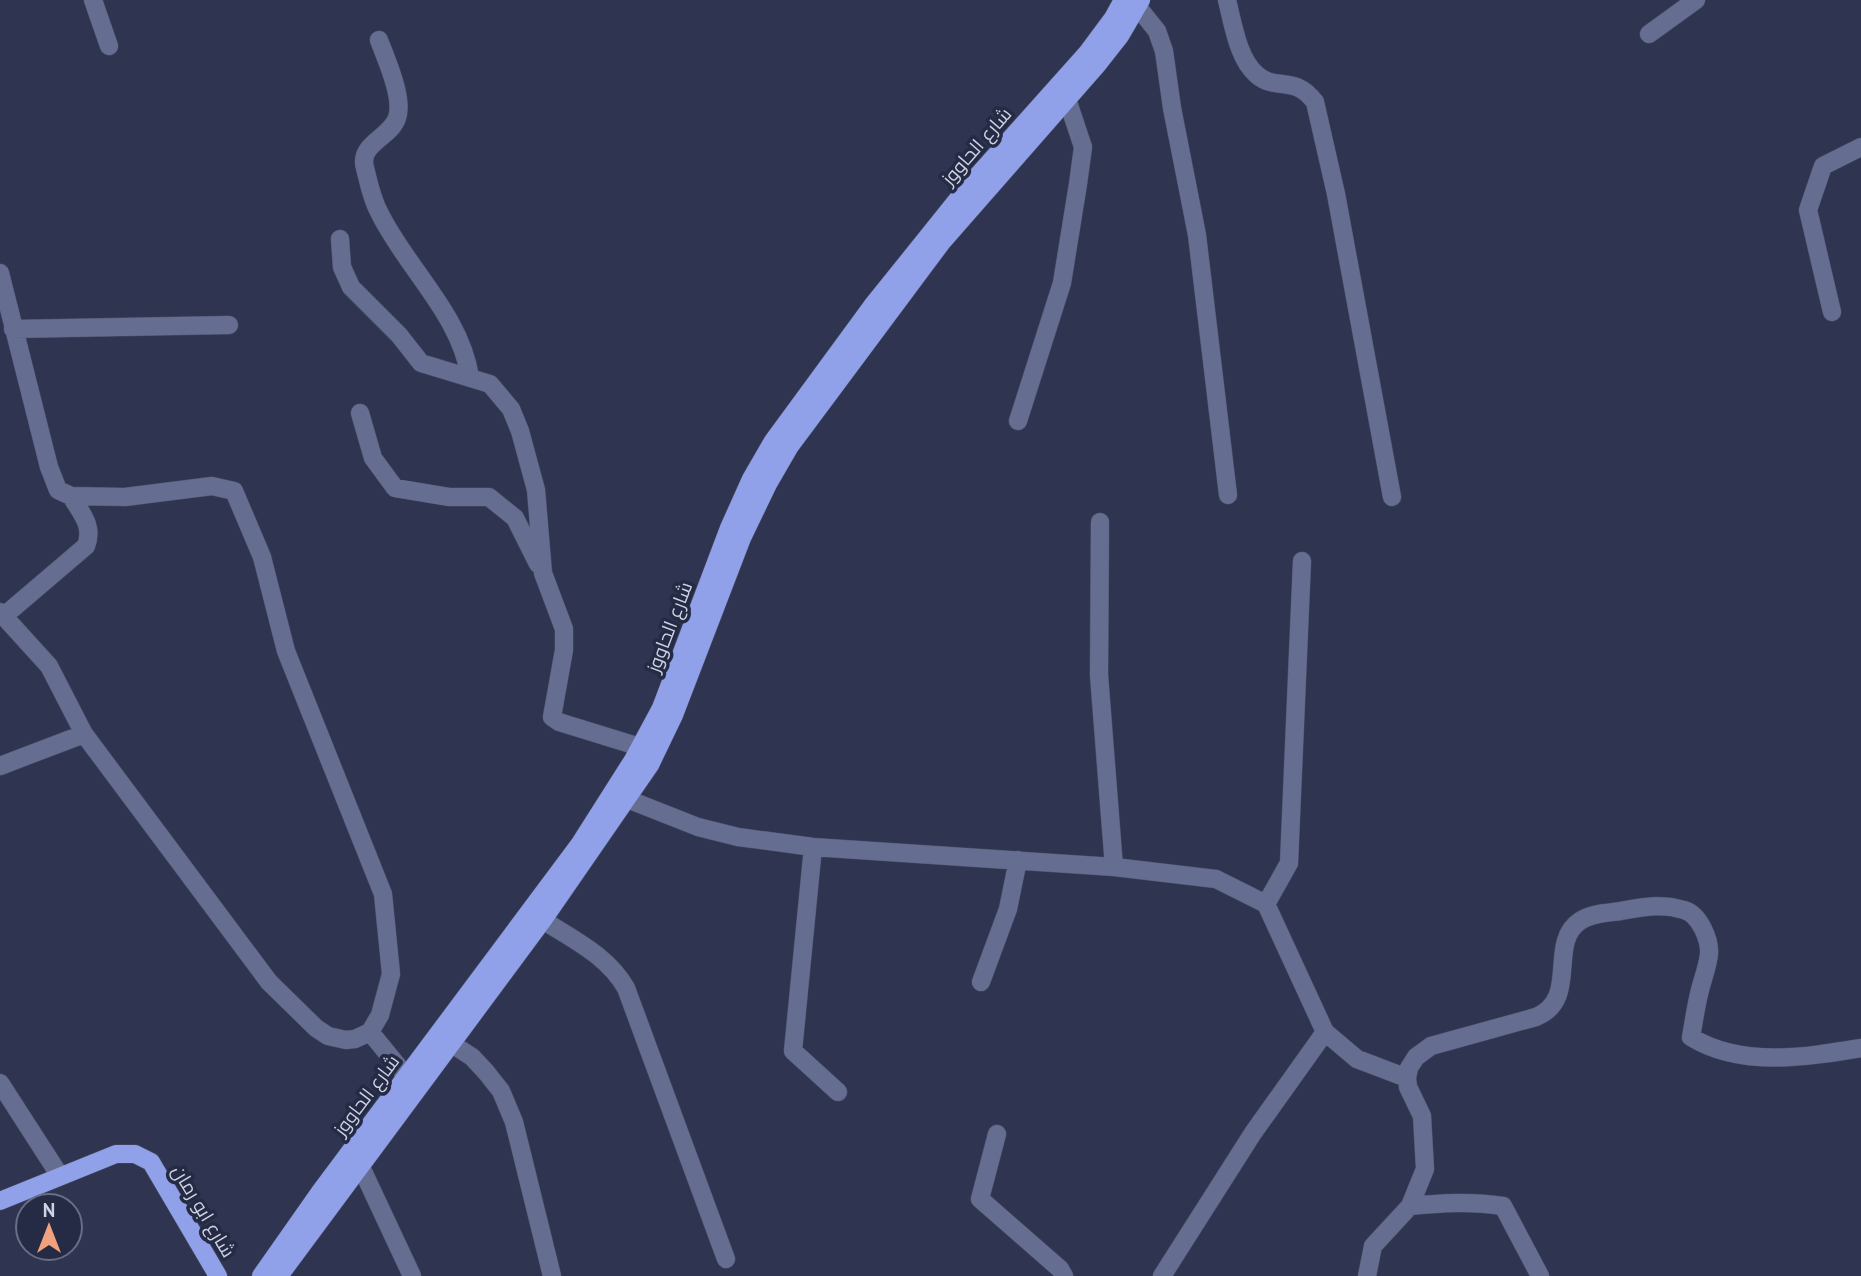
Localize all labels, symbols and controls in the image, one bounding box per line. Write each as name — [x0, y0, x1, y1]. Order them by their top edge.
street label: شارع الحاووز — [935, 102, 1018, 192]
street label: شارع الحاووز — [640, 578, 699, 677]
street label: شارع الحاووز — [327, 1050, 406, 1142]
street label: شارع ابو رمان — [165, 1160, 241, 1263]
north arrow — [14, 1192, 84, 1262]
text: N — [43, 1198, 55, 1222]

